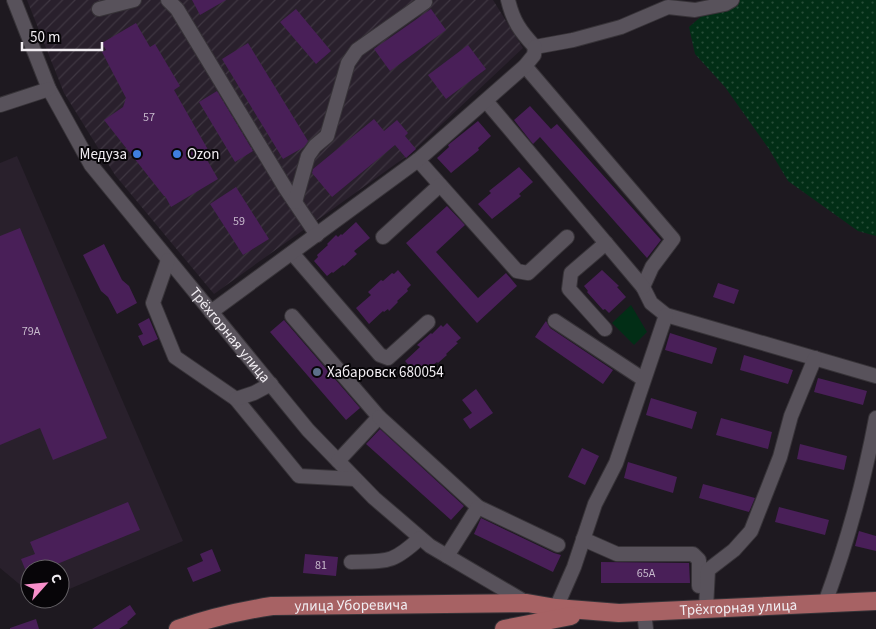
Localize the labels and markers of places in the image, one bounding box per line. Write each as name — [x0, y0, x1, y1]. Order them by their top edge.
place label: Медуза — [80, 144, 127, 165]
place label: Ozon — [187, 144, 219, 165]
marker: Медуза — [131, 148, 143, 160]
marker: Ozon — [171, 148, 183, 160]
place label: Хабаровск 680054 — [327, 362, 444, 383]
marker: Хабаровск 680054 — [311, 366, 323, 378]

